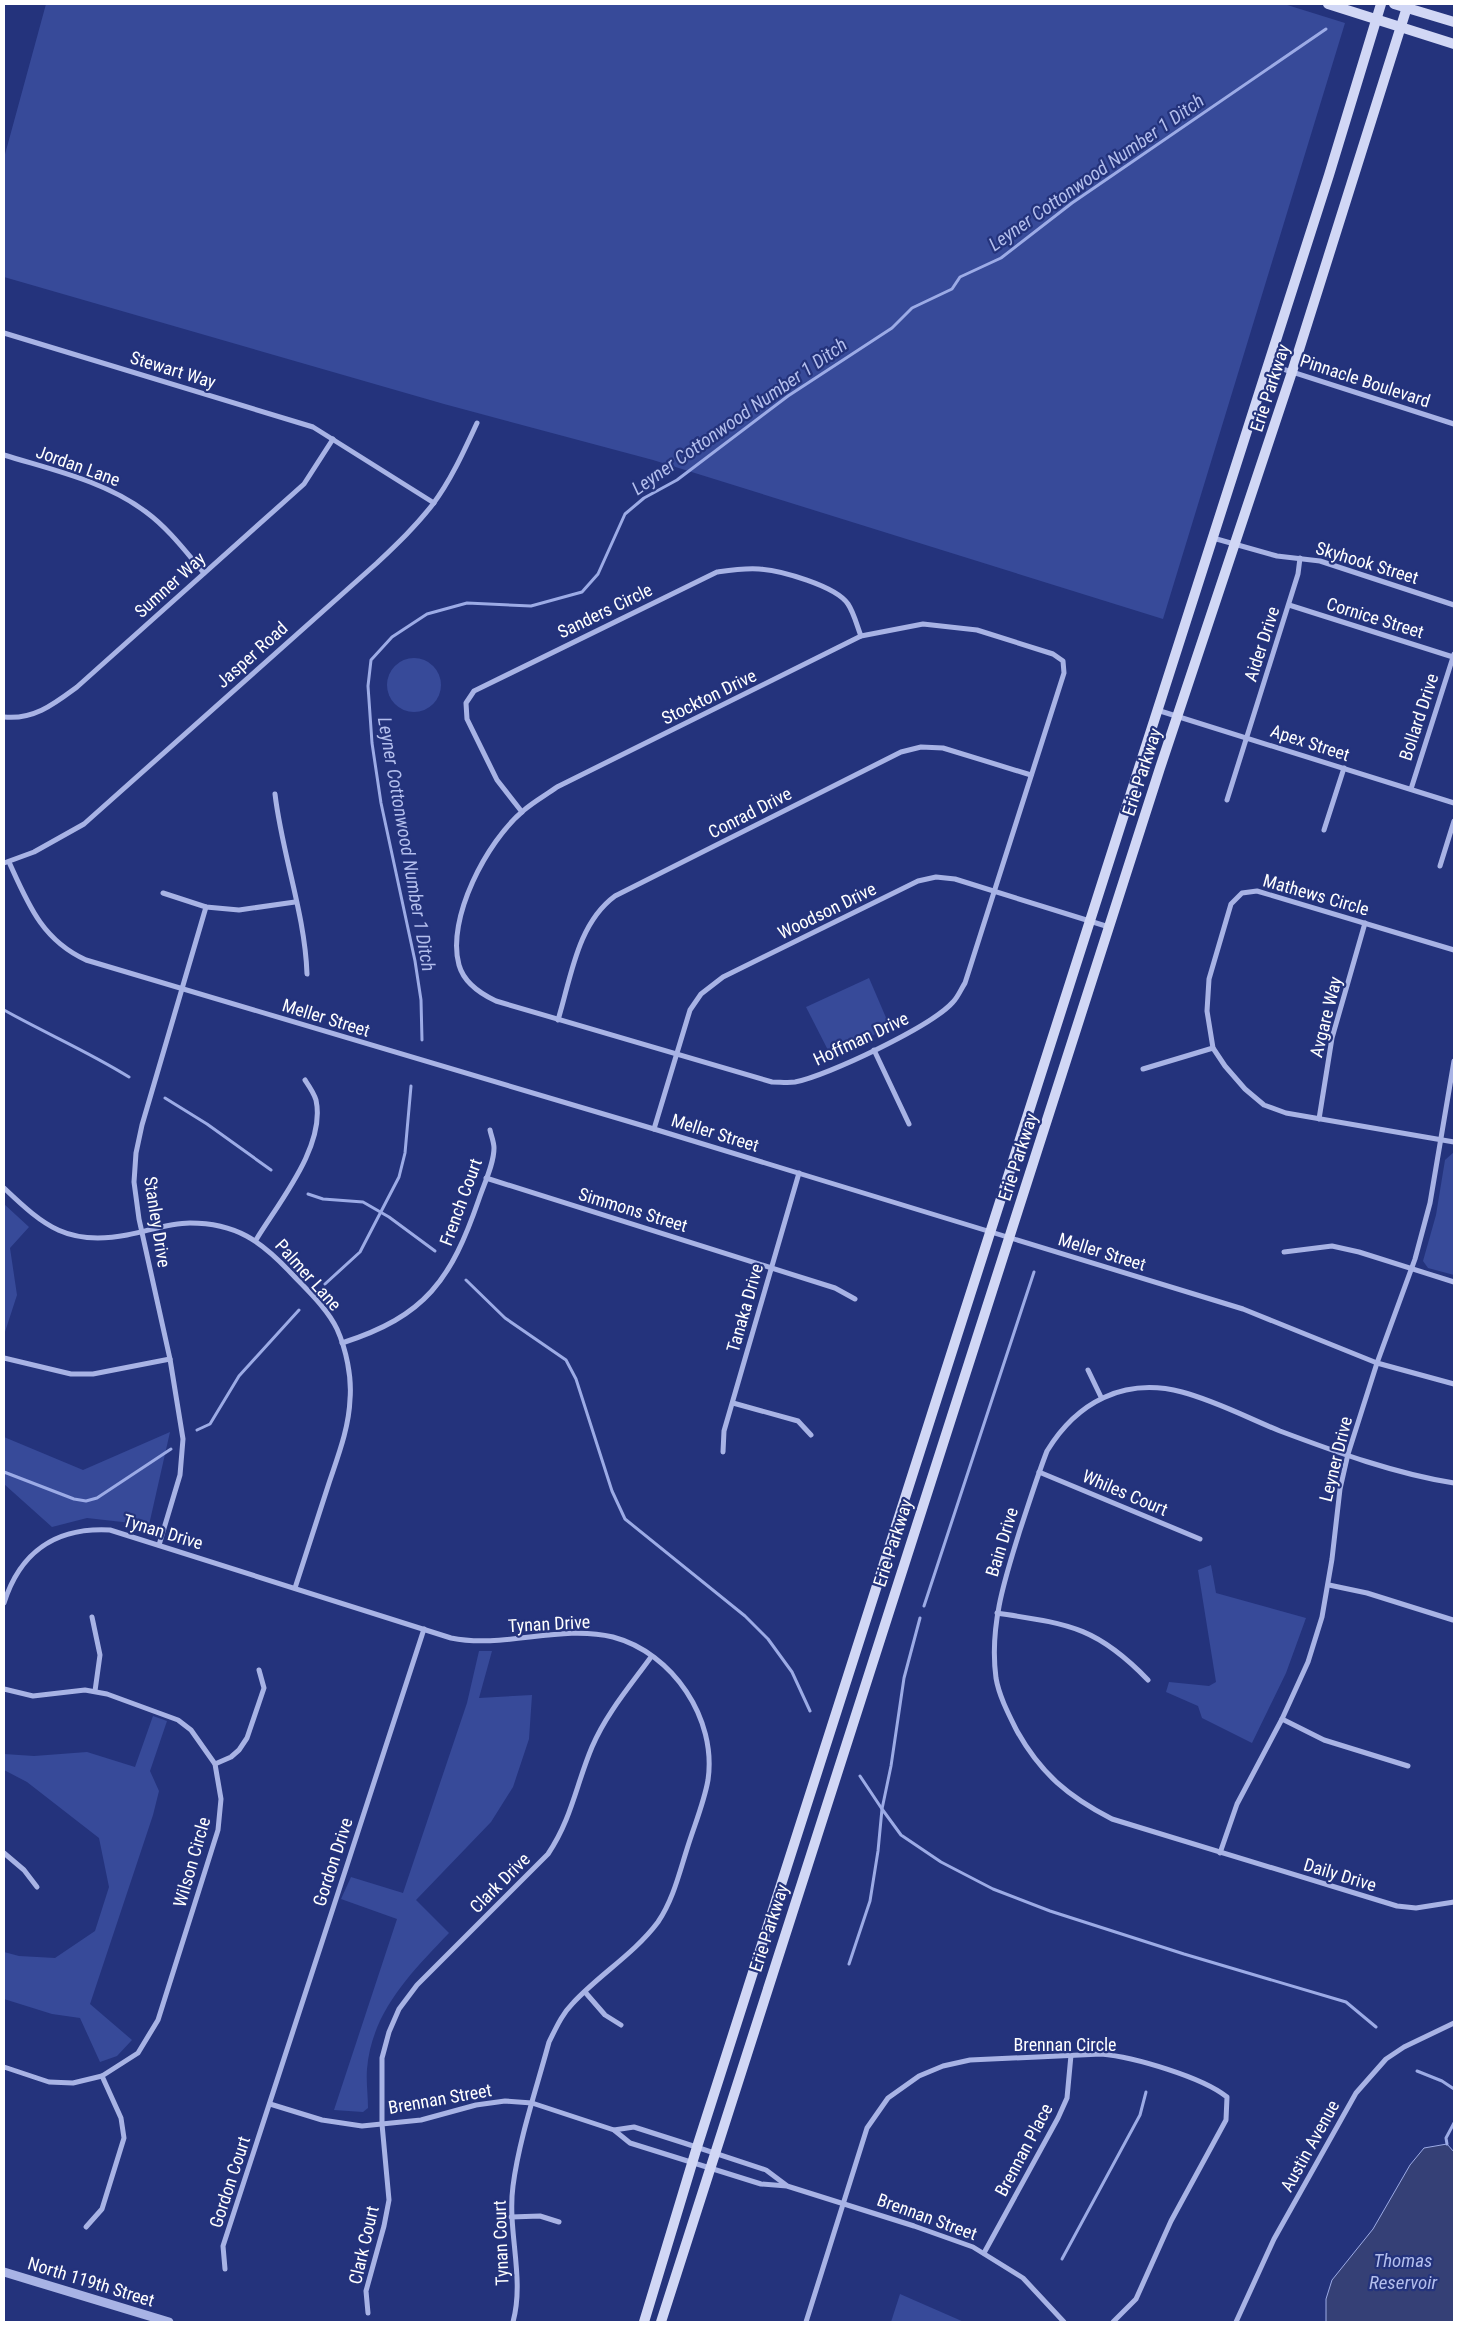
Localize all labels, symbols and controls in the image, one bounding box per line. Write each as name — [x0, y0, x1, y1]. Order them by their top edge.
water label: Leyner Cottonwood Number 1 Ditch — [984, 89, 1209, 256]
water label: Leyner Cottonwood Number 1 Ditch — [627, 333, 852, 500]
street label: Erie Parkway — [1245, 341, 1294, 434]
street label: Stewart Way — [128, 347, 219, 393]
street label: Pinnacle Boulevard — [1297, 350, 1433, 411]
street label: Jordan Lane — [33, 441, 123, 490]
street label: Skyhook Street — [1313, 537, 1421, 588]
street label: Sumner Way — [130, 547, 210, 622]
street label: Sanders Circle — [554, 579, 655, 642]
street label: Cornice Street — [1324, 593, 1426, 642]
street label: Aider Drive — [1240, 604, 1283, 684]
street label: Jasper Road — [212, 617, 292, 692]
street label: Stockton Drive — [658, 665, 760, 729]
street label: Bollard Drive — [1395, 671, 1442, 763]
water label: Leyner Cottonwood Number 1 Ditch — [373, 715, 440, 973]
street label: Apex Street — [1268, 720, 1352, 765]
street label: Erie Parkway — [1117, 725, 1166, 818]
street label: Conrad Drive — [705, 783, 795, 842]
street label: Mathews Circle — [1261, 869, 1372, 920]
street label: Woodson Drive — [774, 878, 879, 943]
street label: Avgare Way — [1305, 974, 1346, 1059]
street label: Meller Street — [280, 994, 373, 1041]
street label: Hoffman Drive — [810, 1007, 912, 1070]
street label: Meller Street — [669, 1109, 762, 1156]
street label: Erie Parkway — [993, 1110, 1042, 1203]
street label: French Court — [435, 1155, 486, 1248]
street label: Stanley Drive — [140, 1175, 175, 1269]
street label: Simmons Street — [576, 1183, 690, 1236]
street label: Meller Street — [1056, 1228, 1149, 1275]
street label: Palmer Lane — [271, 1235, 346, 1315]
street label: Tanaka Drive — [722, 1261, 767, 1355]
street label: Leyner Drive — [1315, 1414, 1356, 1504]
street label: Whiles Court — [1079, 1465, 1171, 1520]
street label: Erie Parkway — [868, 1496, 917, 1589]
street label: Bain Drive — [981, 1505, 1022, 1579]
street label: Tynan Drive — [121, 1509, 206, 1554]
street label: Tynan Drive — [507, 1611, 591, 1636]
street label: Wilson Circle — [169, 1814, 214, 1909]
street label: Gordon Drive — [308, 1815, 357, 1909]
street label: Clark Drive — [465, 1848, 534, 1917]
street label: Daily Drive — [1301, 1854, 1379, 1895]
street label: Erie Parkway — [744, 1881, 793, 1974]
street label: Brennan Circle — [1013, 2034, 1117, 2055]
street label: Brennan Street — [387, 2079, 493, 2118]
street label: Austin Avenue — [1276, 2096, 1343, 2195]
street label: Brennan Place — [990, 2100, 1057, 2200]
street label: Gordon Court — [205, 2133, 254, 2230]
street label: Brennan Street — [874, 2189, 980, 2244]
street label: Tynan Court — [489, 2200, 512, 2286]
street label: Clark Court — [344, 2204, 383, 2286]
water label: Thomas Reservoir — [1369, 2249, 1437, 2294]
street label: North 119th Street — [25, 2252, 157, 2311]

